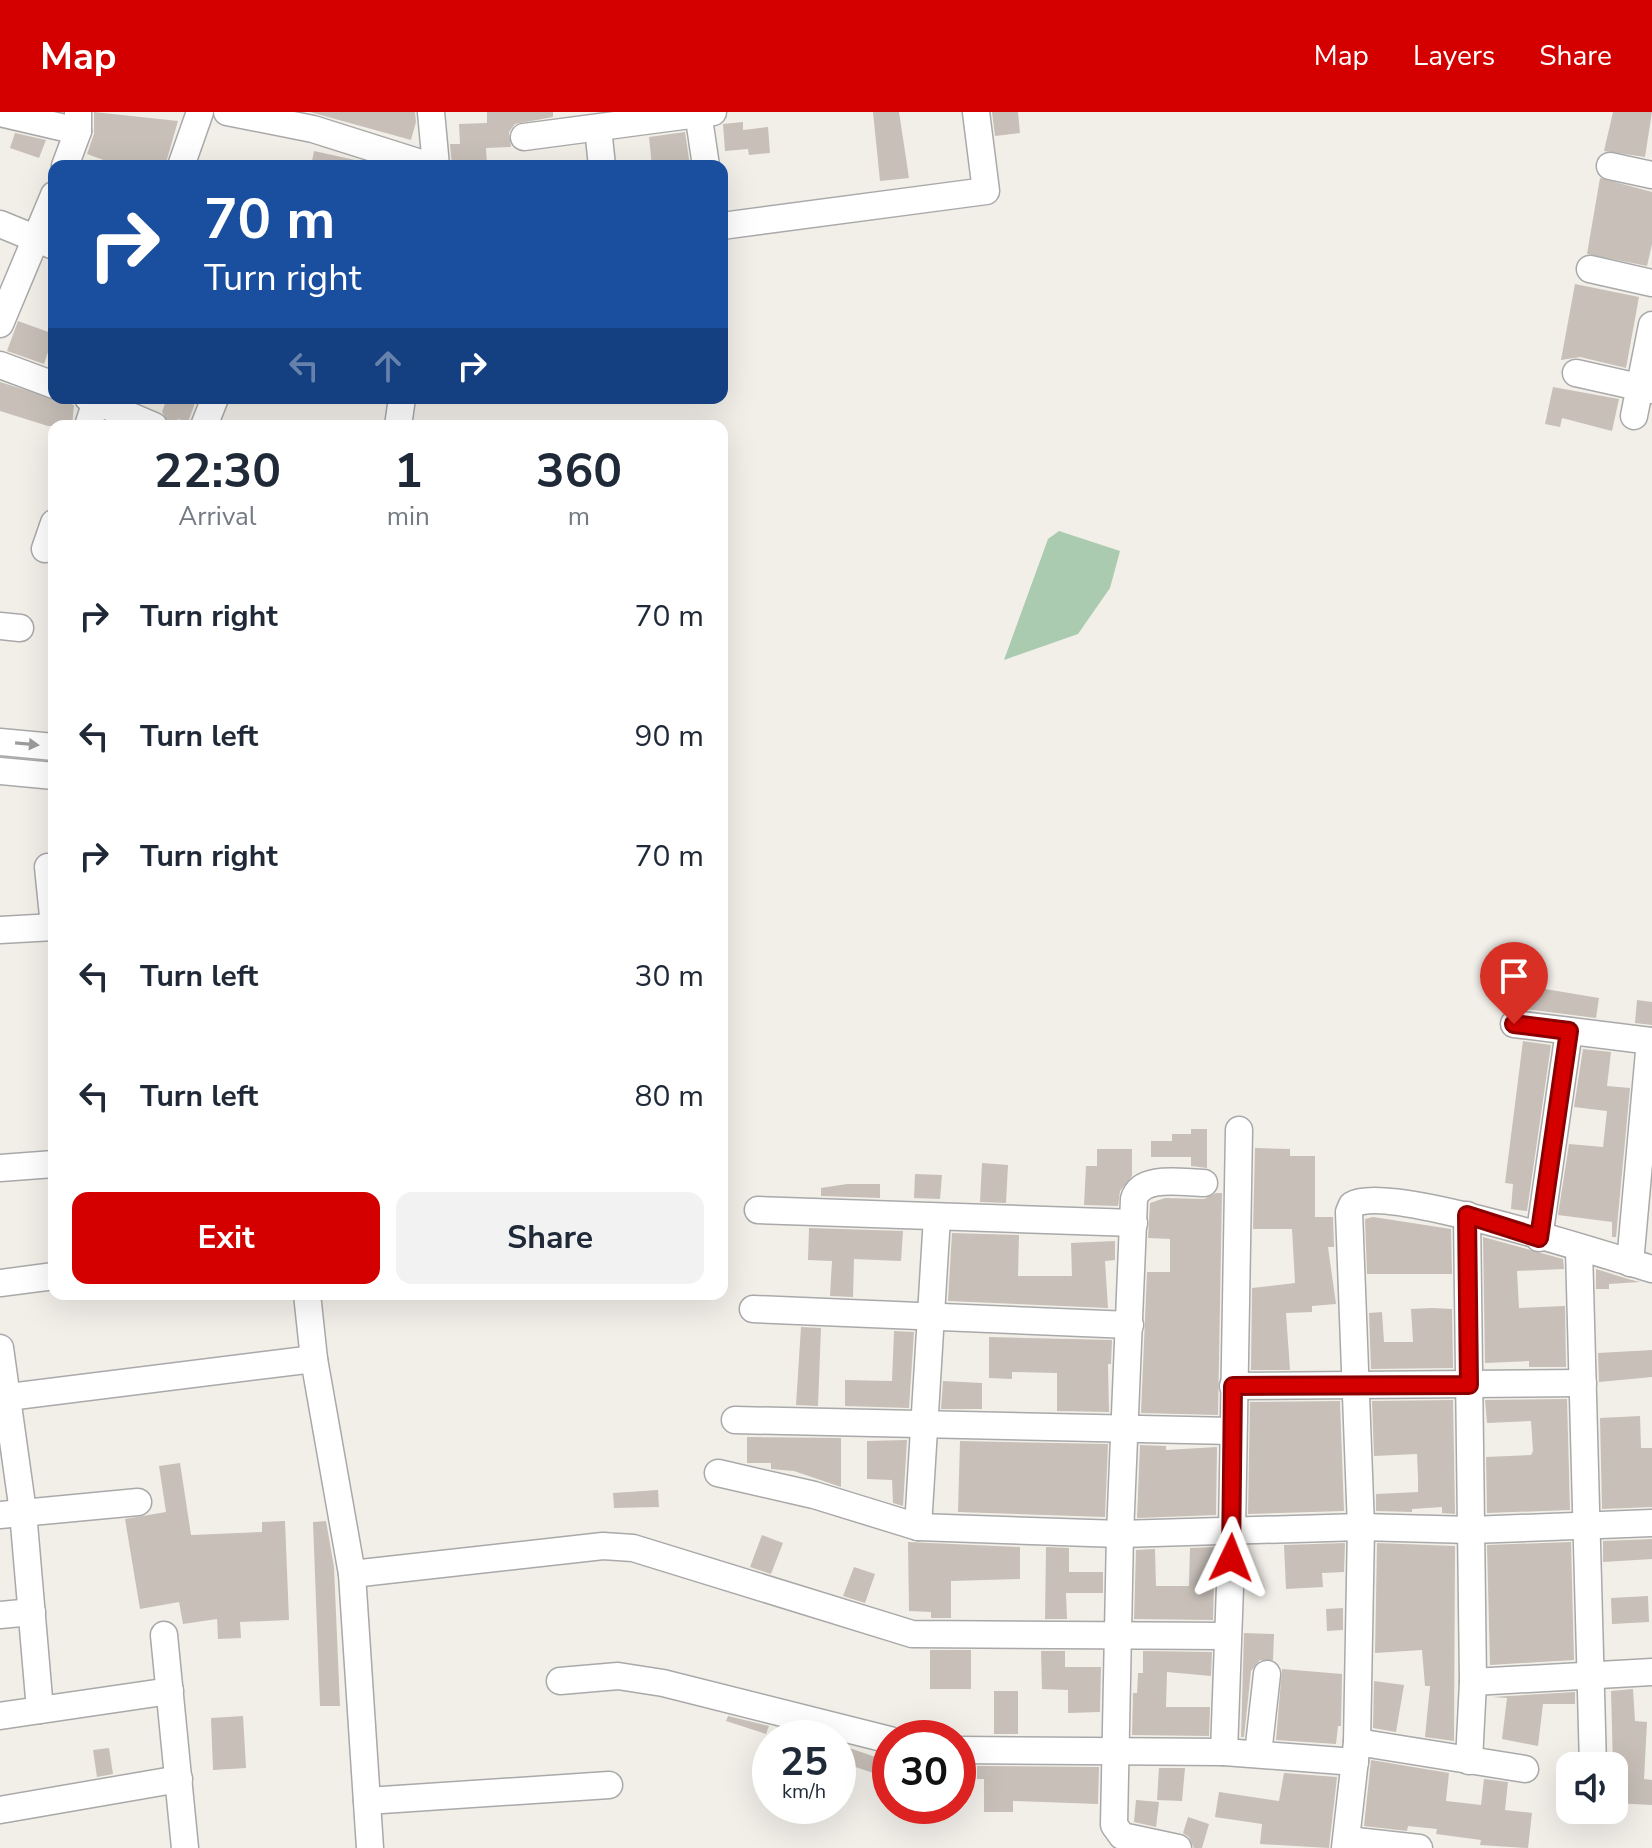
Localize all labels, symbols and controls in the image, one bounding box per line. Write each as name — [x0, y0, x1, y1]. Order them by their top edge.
text: Map — [40, 31, 117, 82]
text: Map — [1314, 37, 1369, 75]
text: Layers — [1413, 37, 1495, 75]
text: Share — [1539, 37, 1612, 75]
text: 70 m — [204, 181, 335, 258]
icon: right — [72, 192, 176, 296]
text: Turn right — [204, 254, 361, 303]
icon: left — [282, 344, 326, 388]
icon: ahead — [366, 344, 410, 388]
icon: right — [450, 344, 494, 388]
text: 22:30 — [154, 438, 281, 504]
text: 1 — [394, 438, 423, 504]
text: 360 — [536, 438, 622, 504]
text: Arrival — [178, 499, 257, 534]
text: min — [387, 499, 430, 534]
text: m — [568, 499, 590, 534]
icon: right — [72, 594, 116, 638]
text: Turn right — [140, 596, 278, 637]
text: 70 m — [635, 596, 704, 637]
icon: left — [72, 714, 116, 758]
text: Turn left — [140, 716, 258, 757]
text: 90 m — [635, 716, 704, 757]
one-way arrow — [15, 738, 40, 751]
icon: right — [72, 834, 116, 878]
text: Turn right — [140, 836, 278, 877]
text: 70 m — [635, 836, 704, 877]
pin — [1480, 942, 1548, 1024]
icon: left — [72, 954, 116, 998]
icon: arrive — [1492, 954, 1536, 998]
text: Turn left — [140, 956, 258, 997]
text: 30 m — [635, 956, 704, 997]
icon: left — [72, 1074, 116, 1118]
text: Turn left — [140, 1076, 258, 1117]
text: 80 m — [635, 1076, 704, 1117]
button: Exit — [72, 1192, 380, 1284]
button: Share — [396, 1192, 704, 1284]
position arrow — [1189, 1516, 1273, 1600]
speed limit sign: 30 — [872, 1720, 976, 1824]
text: 25 — [780, 1735, 828, 1789]
map controls — [1556, 1752, 1628, 1824]
button: sound — [1556, 1752, 1628, 1824]
text: km/h — [782, 1778, 826, 1805]

